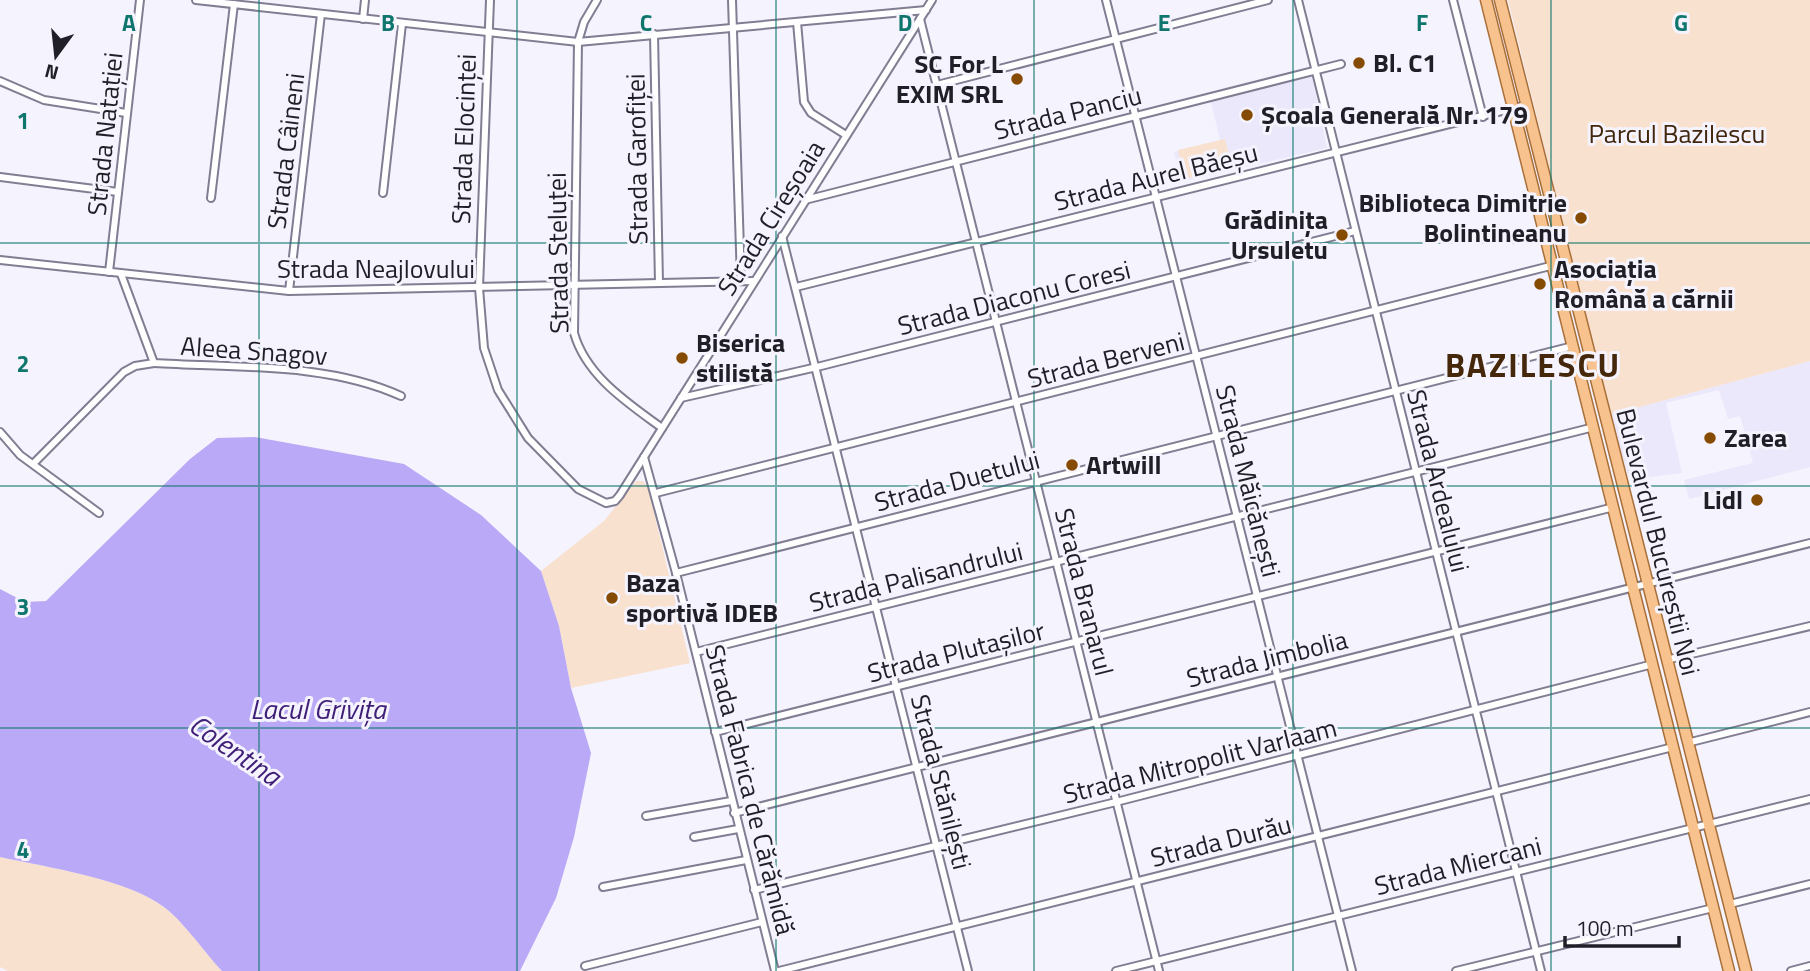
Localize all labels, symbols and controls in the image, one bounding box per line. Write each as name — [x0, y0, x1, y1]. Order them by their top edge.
text: A — [122, 5, 136, 40]
text: B — [381, 5, 395, 40]
text: C — [640, 5, 652, 40]
text: D — [898, 5, 912, 40]
text: E — [1158, 5, 1170, 40]
text: F — [1416, 5, 1428, 40]
text: G — [1674, 5, 1688, 40]
north arrow — [21, 21, 91, 91]
place label: Bl. C1 — [1373, 43, 1437, 82]
place label: SC For L EXIM SRL — [896, 44, 1003, 113]
street label: Strada Natației — [77, 50, 132, 217]
street label: Strada Elocinței — [441, 53, 486, 225]
marker: Bl. C1 — [1351, 55, 1367, 71]
text: N — [41, 57, 62, 89]
street label: Strada Câineni — [257, 71, 314, 231]
marker: SC For L EXIM SRL — [1009, 71, 1025, 87]
street label: Strada Garofiței — [616, 73, 657, 245]
street label: Strada Panciu — [990, 75, 1146, 150]
place label: Școala Generală Nr. 179 — [1261, 95, 1528, 134]
text: 1 — [17, 103, 29, 138]
marker: Școala Generală Nr. 179 — [1239, 107, 1255, 123]
park label: Parcul Bazilescu — [1589, 114, 1765, 153]
street label: Strada Cireșoaia — [707, 132, 834, 303]
street label: Strada Aurel Băeșu — [1050, 132, 1262, 221]
street label: Strada Steluței — [537, 172, 578, 334]
place label: Biblioteca Dimitrie Bolintineanu — [1359, 183, 1567, 252]
place label: Grădinița Ursuletu — [1224, 200, 1328, 269]
marker: Biblioteca Dimitrie Bolintineanu — [1573, 210, 1589, 226]
marker: Grădinița Ursuletu — [1334, 227, 1350, 243]
street label: Strada Neajlovului — [277, 249, 475, 288]
place label: Asociația Română a cărnii — [1554, 249, 1734, 318]
street label: Strada Diaconu Coresi — [893, 250, 1134, 345]
marker: Asociația Română a cărnii — [1532, 276, 1548, 292]
street label: Strada Berveni — [1023, 321, 1189, 398]
place label: Biserica stilistă — [696, 323, 785, 392]
street label: Aleea Snagov — [179, 326, 329, 375]
district label: BAZILESCU — [1445, 340, 1621, 390]
text: 2 — [17, 346, 29, 381]
marker: Biserica stilistă — [674, 350, 690, 366]
street label: Strada Măicănești — [1206, 381, 1291, 581]
street label: Strada Ardealului — [1397, 385, 1480, 576]
street label: Bulevardul Bucureștii Noi — [1606, 404, 1711, 680]
place label: Zarea — [1724, 418, 1787, 457]
marker: Zarea — [1702, 430, 1718, 446]
street label: Strada Duetului — [870, 440, 1044, 521]
place label: Artwill — [1086, 445, 1162, 484]
marker: Artwill — [1064, 457, 1080, 473]
place label: Lidl — [1703, 480, 1743, 519]
marker: Lidl — [1749, 492, 1765, 508]
street label: Strada Branarul — [1045, 504, 1124, 680]
street label: Strada Palisandrului — [805, 531, 1027, 622]
place label: Baza sportivă IDEB — [626, 563, 778, 632]
text: 3 — [17, 589, 29, 624]
marker: Baza sportivă IDEB — [604, 590, 620, 606]
street label: Strada Plutașilor — [863, 611, 1049, 692]
street label: Strada Jimbolia — [1182, 620, 1351, 697]
street label: Strada Fabrica de Cărămidă — [696, 641, 805, 939]
water label: Lacul Grivița — [250, 687, 388, 730]
street label: Strada Stănilești — [901, 690, 982, 874]
water label: Colentina — [181, 703, 292, 797]
street label: Strada Mitropolit Varlaam — [1059, 708, 1341, 813]
street label: Strada Durău — [1146, 804, 1295, 877]
street label: Strada Miercani — [1370, 826, 1546, 905]
text: 4 — [17, 832, 29, 867]
scale bar — [1565, 904, 1679, 948]
text: 100 m — [1576, 912, 1633, 944]

